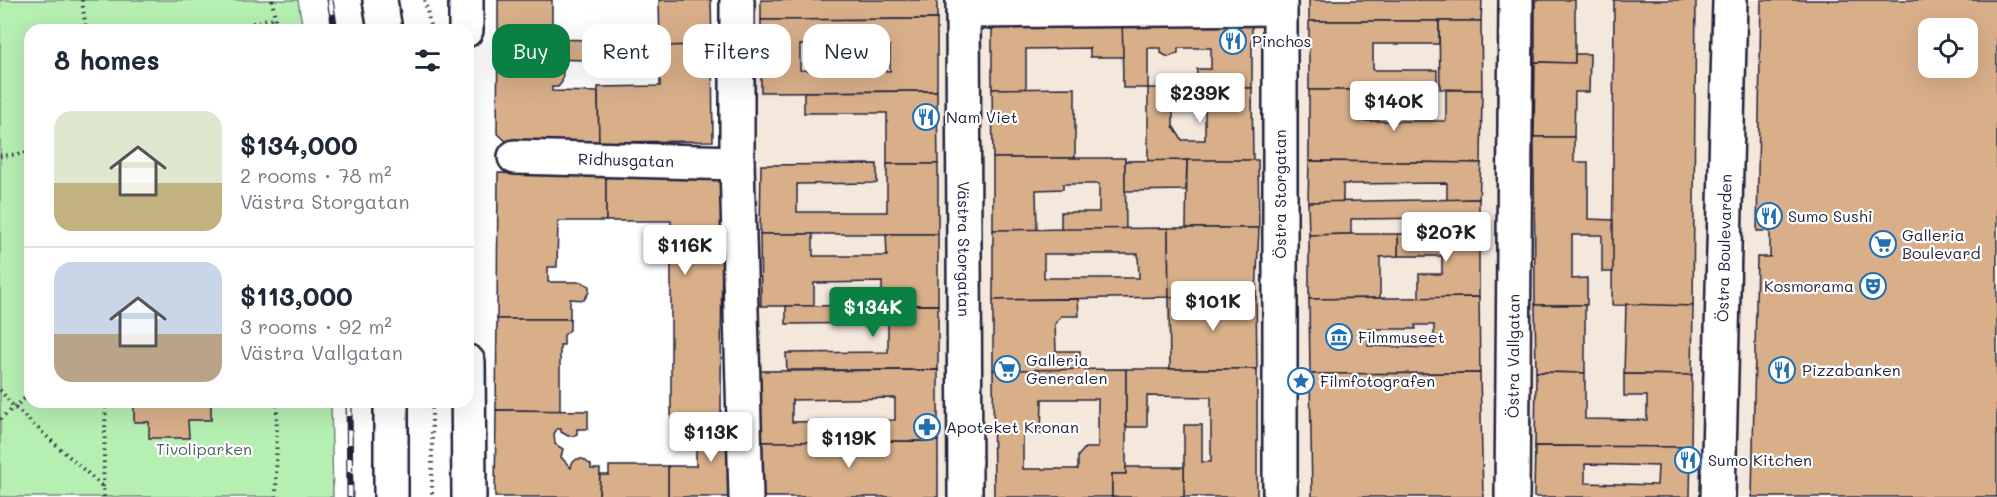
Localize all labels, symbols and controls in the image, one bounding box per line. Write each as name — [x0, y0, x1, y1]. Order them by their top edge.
map controls — [1918, 18, 1978, 78]
button: locate — [1918, 18, 1978, 78]
chip: Buy — [492, 24, 570, 78]
chip: Rent — [582, 24, 671, 78]
chip: Filters — [683, 24, 791, 78]
chip: New — [803, 24, 890, 78]
restaurant icon: Pinchos — [1218, 26, 1248, 56]
place label: Pinchos — [1252, 30, 1311, 51]
text: 8 homes — [54, 43, 160, 77]
icon: filters — [411, 44, 444, 77]
pin: $239K — [1158, 73, 1242, 124]
text: $239K — [1170, 79, 1230, 105]
pin: $140K — [1352, 81, 1436, 132]
text: $140K — [1364, 87, 1424, 113]
restaurant icon: Nam Viet — [911, 102, 941, 132]
place label: Nam Viet — [946, 106, 1018, 127]
text: $134,000 — [240, 128, 358, 162]
street label: Östra Storgatan — [1269, 129, 1290, 259]
icon: home — [102, 135, 174, 207]
street label: Ridhusgatan — [578, 148, 674, 171]
text: 2 rooms · 78 m² — [240, 162, 392, 188]
street label: Östra Boulevarden — [1711, 174, 1736, 322]
street label: Västra Storgatan — [954, 181, 975, 317]
text: Västra Storgatan — [240, 188, 410, 214]
restaurant icon: Sumo Sushi — [1754, 201, 1784, 231]
place label: Sumo Sushi — [1788, 205, 1873, 226]
pin: $207K — [1404, 212, 1488, 263]
text: $207K — [1416, 218, 1476, 244]
place label: Galleria Boulevard — [1902, 224, 1981, 263]
pin: $116K — [643, 225, 727, 276]
supermarket icon: Galleria Boulevard — [1868, 229, 1898, 259]
text: $116K — [657, 231, 713, 257]
theatre icon: Kosmorama — [1858, 271, 1888, 301]
place label: Kosmorama — [1764, 275, 1854, 296]
text: $113,000 — [240, 279, 353, 313]
pin: $101K — [1171, 281, 1255, 332]
icon: home — [102, 286, 174, 358]
pin: $134K — [831, 287, 915, 338]
text: $101K — [1185, 287, 1241, 313]
text: $134K — [843, 293, 903, 319]
street label: Östra Vallgatan — [1502, 294, 1524, 418]
text: 3 rooms · 92 m² — [240, 313, 392, 339]
museum icon: Filmmuseet — [1324, 322, 1354, 352]
place label: Filmmuseet — [1358, 326, 1445, 347]
text: Västra Vallgatan — [240, 339, 403, 365]
place label: Galleria Generalen — [1026, 349, 1107, 388]
supermarket icon: Galleria Generalen — [992, 354, 1022, 384]
restaurant icon: Pizzabanken — [1767, 355, 1797, 385]
place label: Pizzabanken — [1802, 359, 1901, 380]
place icon: Filmfotografen — [1286, 366, 1316, 396]
place label: Filmfotografen — [1320, 370, 1435, 391]
pin: $113K — [669, 412, 753, 463]
pharmacy icon: Apoteket Kronan — [912, 412, 942, 442]
place label: Apoteket Kronan — [946, 416, 1079, 437]
text: $113K — [683, 418, 739, 444]
pin: $119K — [807, 418, 891, 469]
text: $119K — [821, 424, 877, 450]
park label: Tivoliparken — [156, 438, 252, 459]
restaurant icon: Sumo Kitchen — [1673, 445, 1703, 475]
place label: Sumo Kitchen — [1708, 449, 1812, 470]

